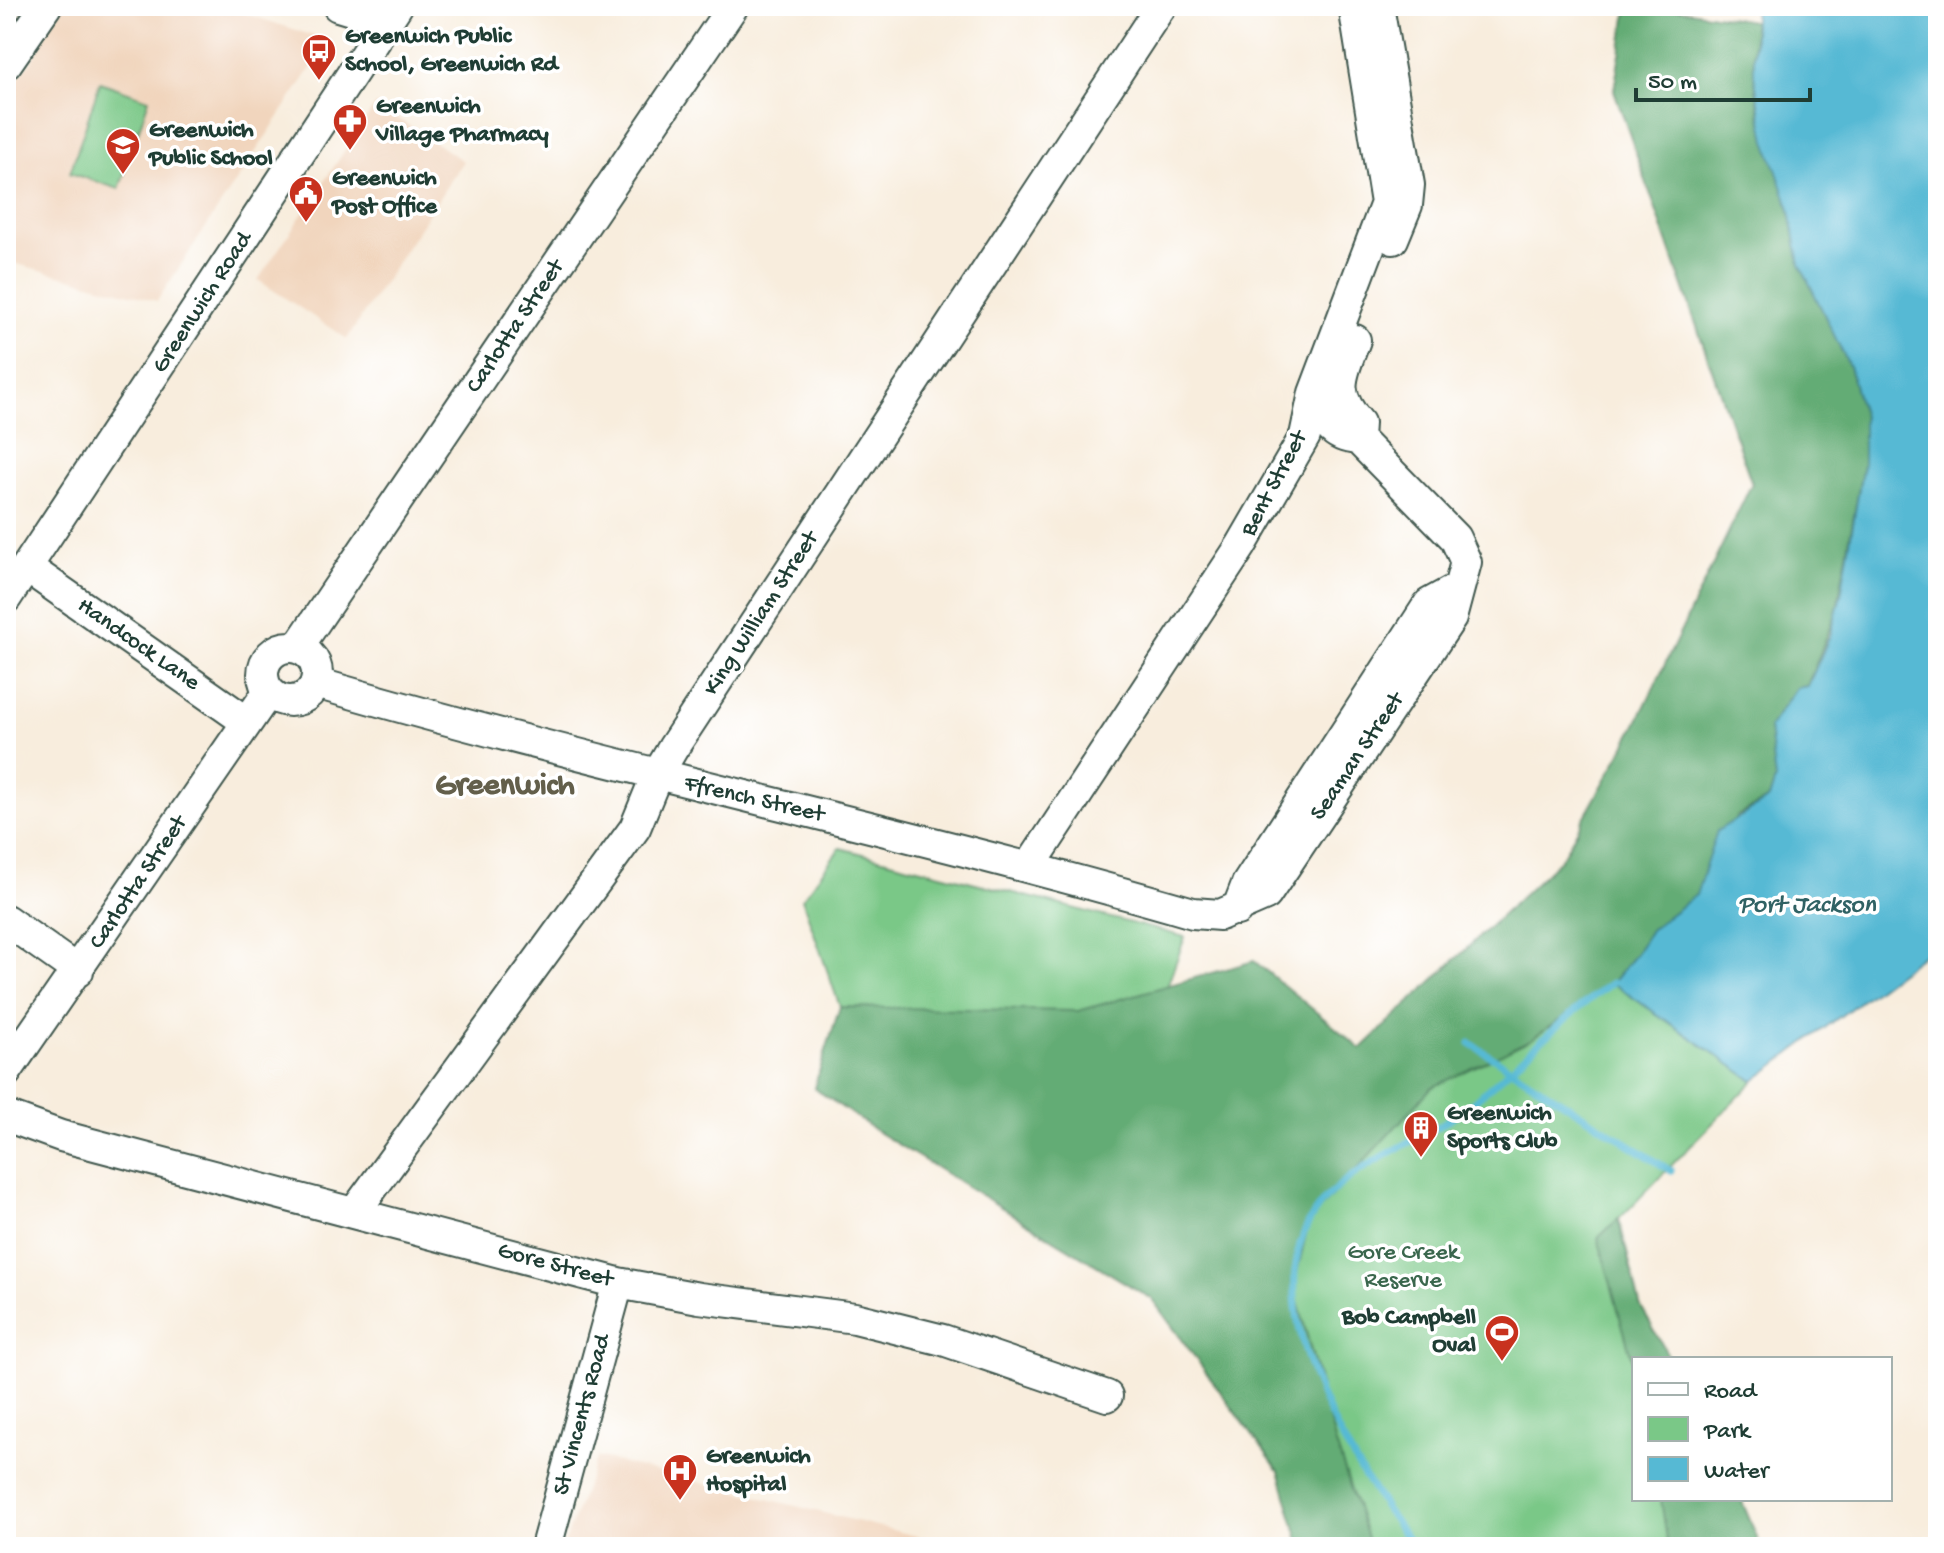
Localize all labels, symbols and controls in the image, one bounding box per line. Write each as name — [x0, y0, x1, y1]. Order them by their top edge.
place label: Greenwich Public School, Greenwich Rd — [345, 23, 561, 80]
bus stop icon: Greenwich Public School, Greenwich Rd — [300, 32, 338, 82]
scale bar — [1636, 52, 1810, 102]
text: 50 m — [1648, 69, 1697, 98]
place label: Greenwich Village Pharmacy — [375, 93, 549, 150]
pharmacy icon: Greenwich Village Pharmacy — [331, 102, 369, 152]
place label: Greenwich Public School — [147, 117, 273, 174]
school or university icon: Greenwich Public School — [104, 126, 142, 176]
place label: Greenwich Post Office — [330, 165, 439, 222]
public building icon: Greenwich Post Office — [287, 174, 325, 224]
street label: Greenwich Road — [147, 225, 261, 379]
street label: Carlotta Street — [461, 253, 573, 399]
street label: Bent Street — [1235, 424, 1316, 543]
street label: King William Street — [698, 524, 827, 702]
street label: Handcock Lane — [71, 592, 206, 698]
street label: Seaman Street — [1305, 686, 1413, 827]
district label: Greenwich — [435, 768, 575, 806]
street label: Ffrench Street — [680, 770, 829, 831]
street label: Carlotta Street — [84, 809, 196, 955]
water label: Port Jackson — [1738, 891, 1877, 922]
place label: Greenwich Sports Club — [1447, 1100, 1558, 1157]
building icon: Greenwich Sports Club — [1402, 1109, 1440, 1159]
street label: Gore Street — [494, 1237, 618, 1296]
park label: Gore Creek Reserve — [1347, 1239, 1461, 1296]
place label: Bob Campbell Oval — [1341, 1304, 1476, 1361]
sports icon: Bob Campbell Oval — [1483, 1313, 1521, 1363]
street label: St Vincents Road — [548, 1330, 619, 1499]
legend — [1632, 1357, 1892, 1501]
text: Road — [1704, 1378, 1758, 1407]
text: Park — [1703, 1418, 1752, 1447]
place label: Greenwich Hospital — [706, 1443, 811, 1500]
hospital icon: Greenwich Hospital — [661, 1452, 699, 1502]
text: Water — [1704, 1458, 1771, 1487]

